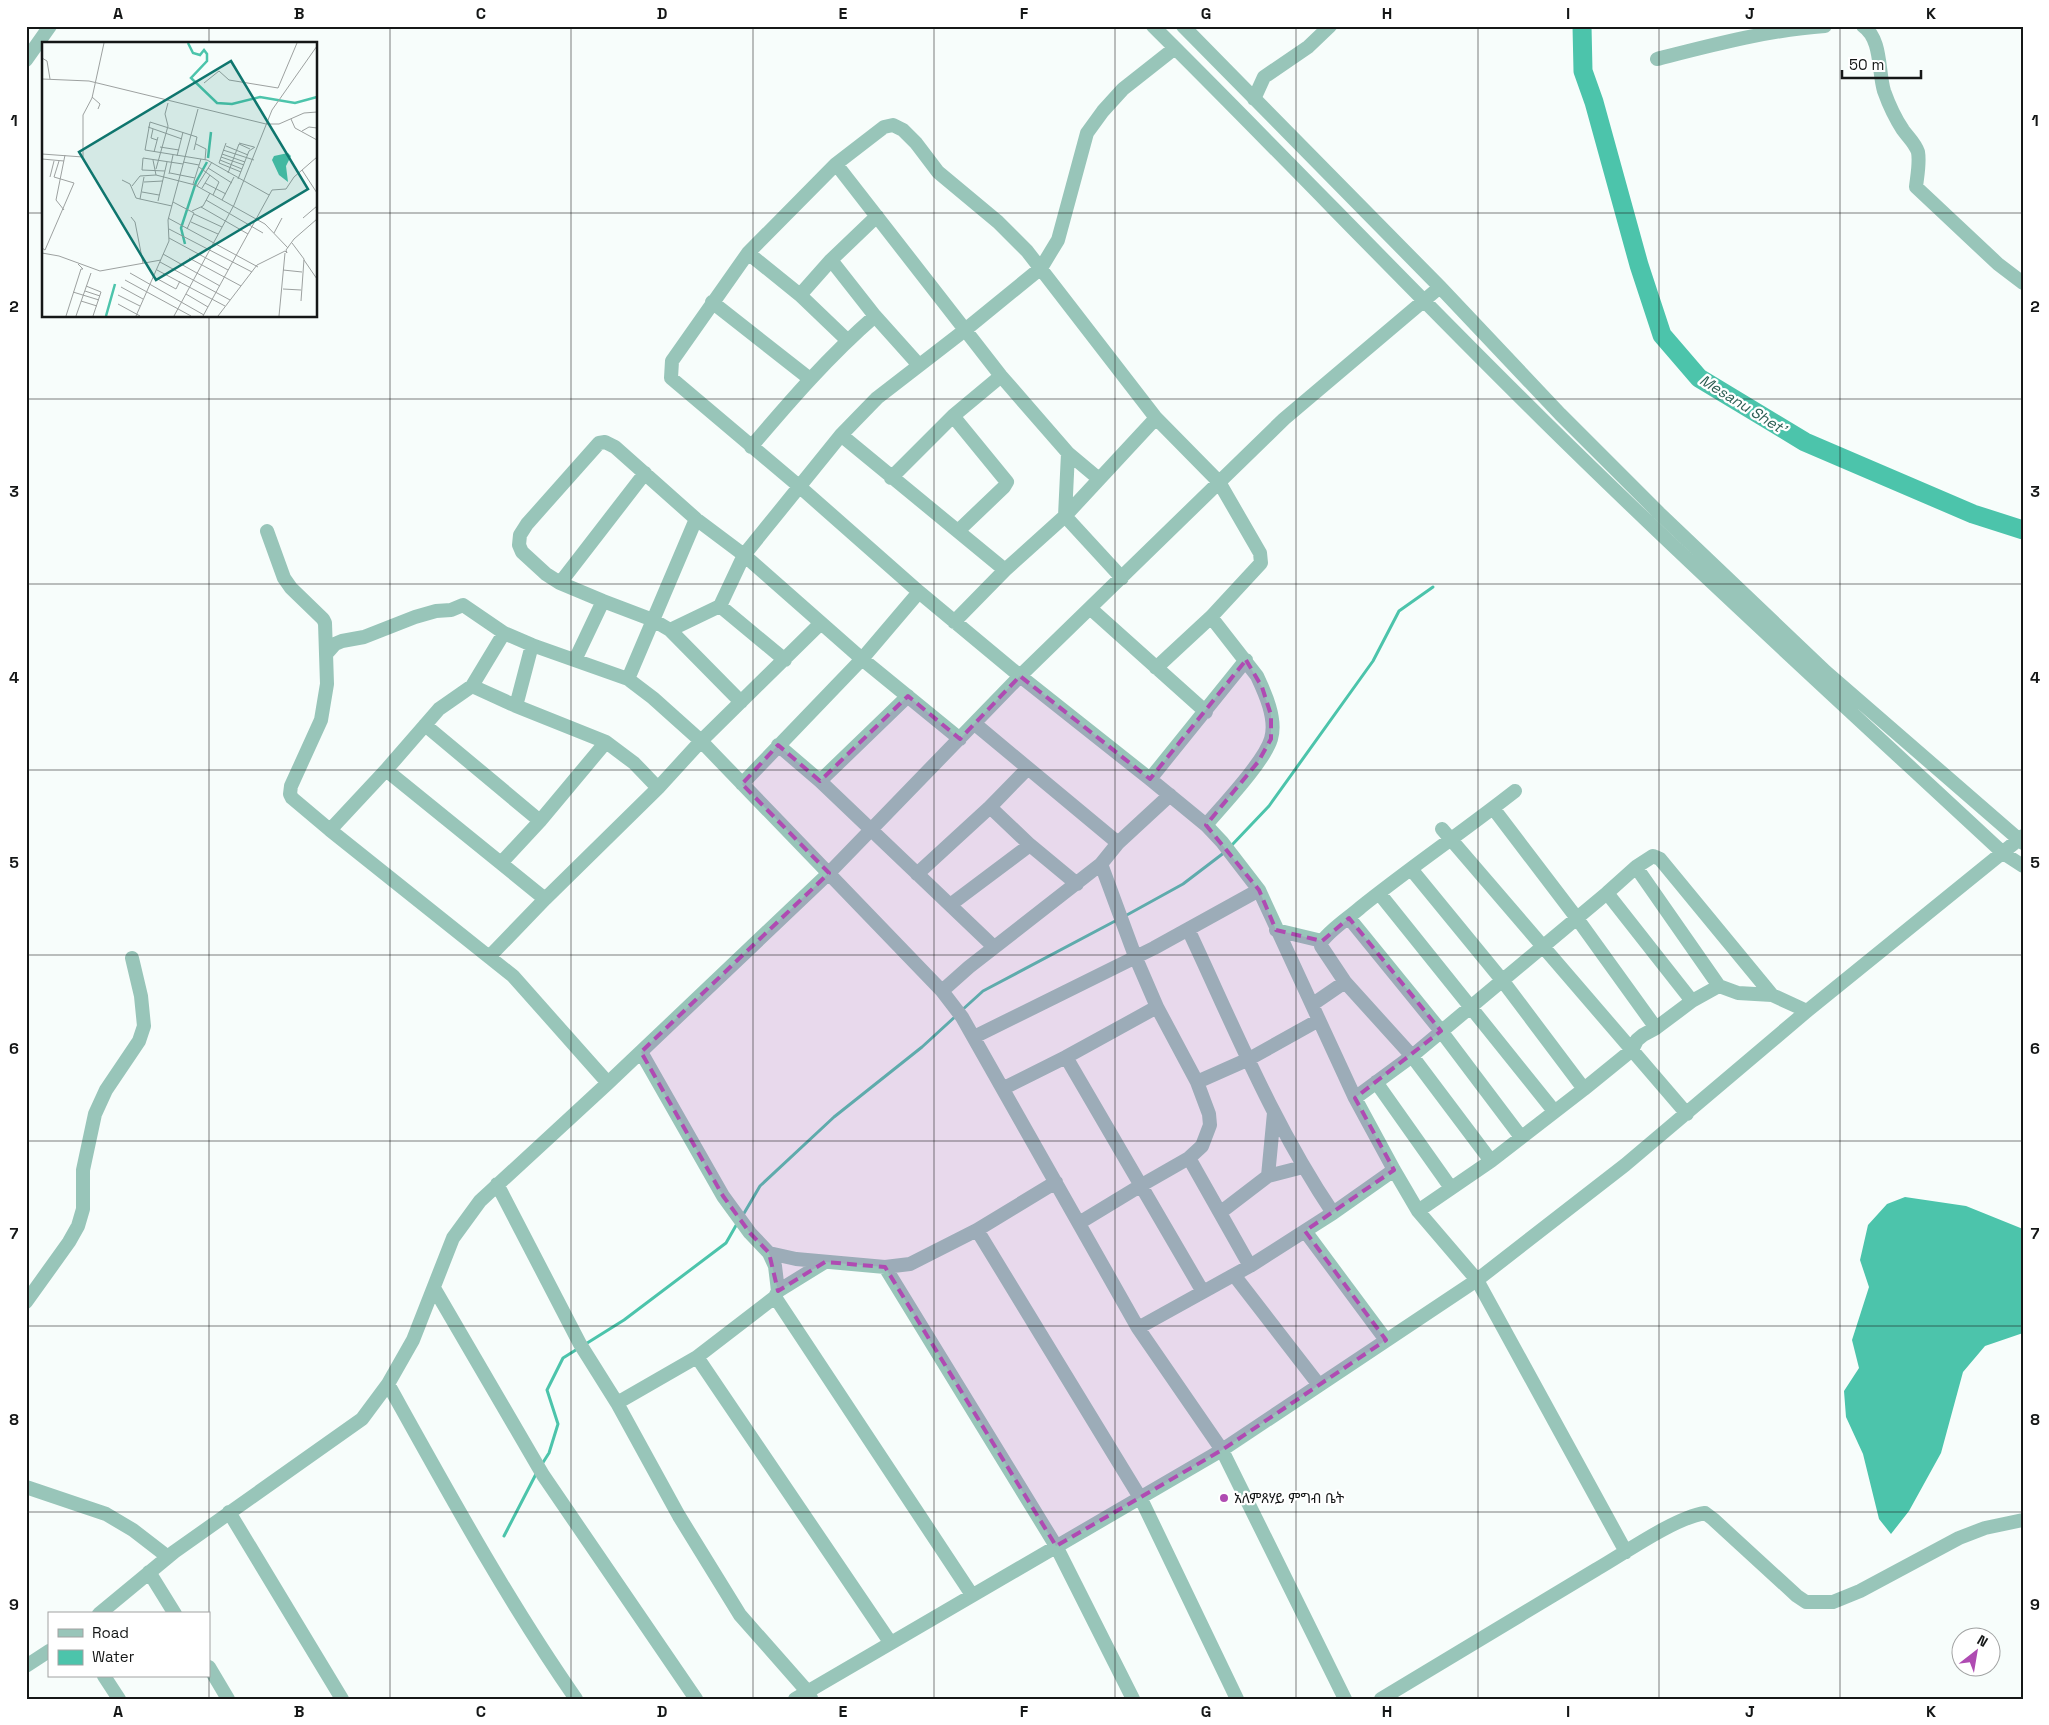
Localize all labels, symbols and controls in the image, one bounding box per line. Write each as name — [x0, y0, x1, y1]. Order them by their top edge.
text: A — [113, 3, 123, 24]
text: B — [294, 3, 304, 24]
text: C — [476, 3, 486, 24]
text: D — [657, 3, 667, 24]
text: E — [839, 3, 848, 24]
text: F — [1020, 3, 1029, 24]
text: G — [1201, 3, 1211, 24]
text: H — [1382, 3, 1392, 24]
text: I — [1566, 3, 1570, 24]
text: J — [1745, 3, 1755, 24]
text: K — [1926, 3, 1936, 24]
inset map — [42, 42, 318, 318]
scale bar — [1842, 48, 1920, 80]
text: 50 m — [1849, 55, 1884, 74]
text: 1 — [10, 110, 18, 131]
text: 1 — [2031, 110, 2039, 131]
text: 2 — [9, 296, 19, 317]
text: 2 — [2030, 296, 2040, 317]
water label: Mesanu Shet' — [1696, 370, 1792, 439]
text: 3 — [9, 481, 19, 502]
text: 3 — [2030, 481, 2040, 502]
text: 4 — [9, 667, 19, 688]
text: 4 — [2030, 667, 2040, 688]
text: 5 — [9, 852, 19, 873]
text: 5 — [2030, 852, 2040, 873]
text: 6 — [9, 1038, 19, 1059]
text: 6 — [2030, 1038, 2040, 1059]
text: 7 — [10, 1223, 19, 1244]
text: 7 — [2031, 1223, 2040, 1244]
text: 8 — [9, 1409, 19, 1430]
text: 8 — [2030, 1409, 2040, 1430]
place label: አለምጸሃይ ምግብ ቤት — [1234, 1489, 1345, 1507]
marker: አለምጸሃይ ምግብ ቤት — [1218, 1492, 1230, 1504]
text: 9 — [9, 1594, 19, 1615]
text: 9 — [2030, 1594, 2040, 1615]
legend — [48, 1612, 210, 1678]
text: Road — [92, 1623, 129, 1642]
north arrow — [1952, 1628, 2002, 1678]
text: N — [1974, 1631, 1991, 1651]
text: Water — [92, 1647, 135, 1666]
text: A — [113, 1701, 123, 1722]
text: B — [294, 1701, 304, 1722]
text: C — [476, 1701, 486, 1722]
text: D — [657, 1701, 667, 1722]
text: E — [839, 1701, 848, 1722]
text: F — [1020, 1701, 1029, 1722]
text: G — [1201, 1701, 1211, 1722]
text: H — [1382, 1701, 1392, 1722]
text: I — [1566, 1701, 1570, 1722]
text: J — [1745, 1701, 1755, 1722]
text: K — [1926, 1701, 1936, 1722]

